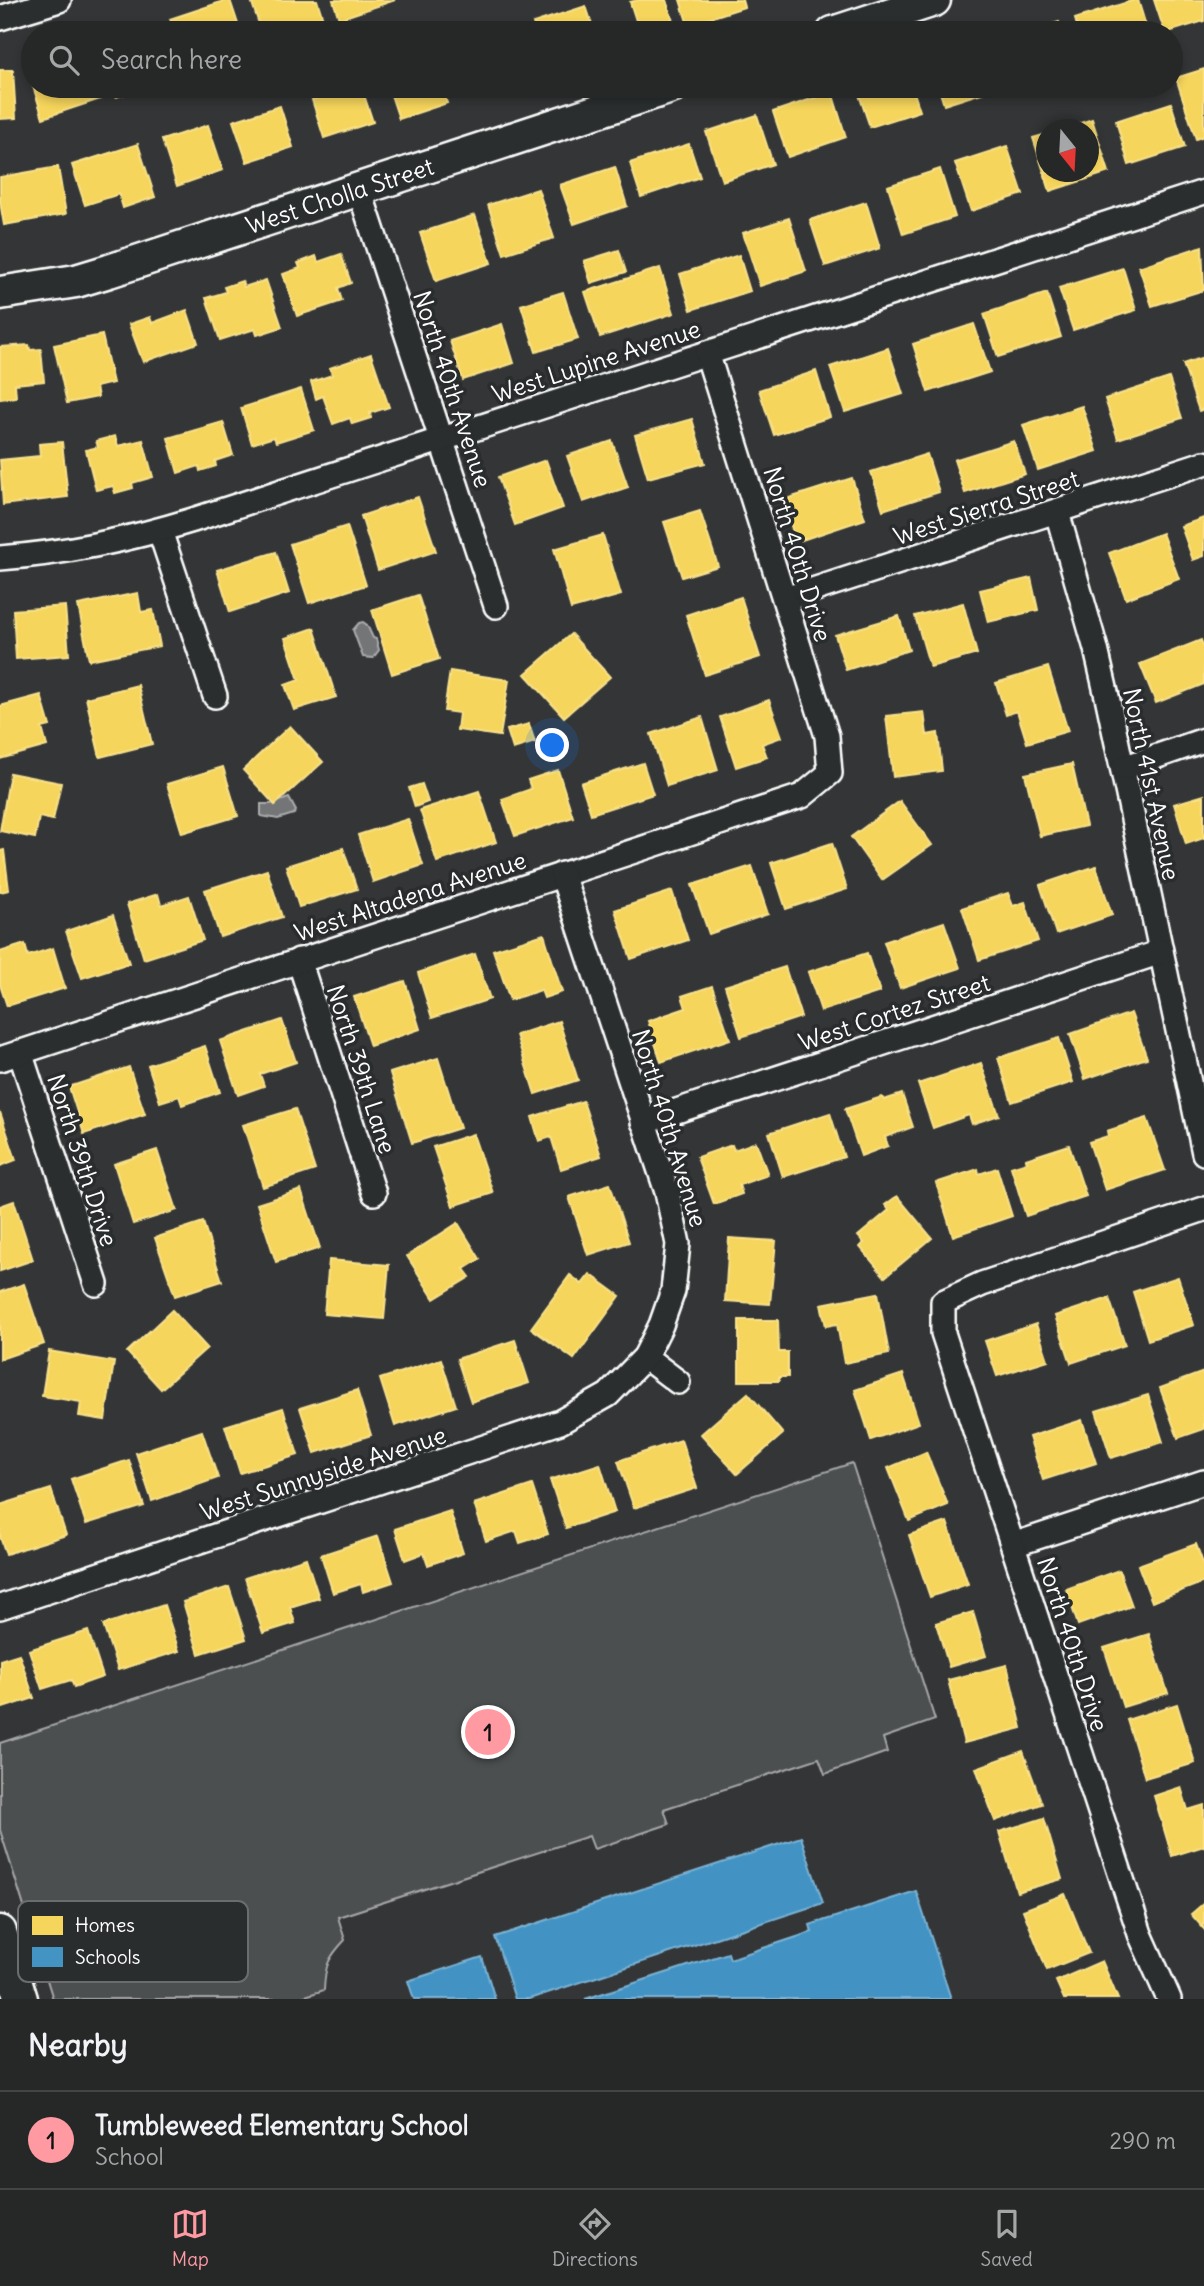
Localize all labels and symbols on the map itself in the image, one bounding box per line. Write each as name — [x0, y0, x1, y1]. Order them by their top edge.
north arrow — [1036, 119, 1099, 182]
street label: West Cholla Street — [242, 151, 437, 240]
street label: North 40th Avenue — [407, 287, 499, 491]
street label: West Lupine Avenue — [488, 313, 704, 409]
street label: North 40th Drive — [757, 463, 839, 645]
street label: West Sierra Street — [890, 463, 1082, 551]
street label: North 41st Avenue — [1117, 685, 1187, 883]
your location — [535, 728, 569, 762]
street label: West Altadena Avenue — [290, 844, 530, 948]
street label: West Cortez Street — [795, 967, 993, 1057]
street label: North 39th Lane — [321, 981, 403, 1157]
street label: North 40th Avenue — [626, 1026, 714, 1230]
street label: North 39th Drive — [41, 1070, 125, 1250]
street label: West Sunnyside Avenue — [196, 1419, 450, 1527]
street label: North 40th Drive — [1031, 1553, 1115, 1735]
pin: 1 — [465, 1706, 511, 1758]
legend — [18, 1901, 248, 1982]
text: Homes — [75, 1913, 135, 1937]
text: Schools — [75, 1945, 140, 1969]

